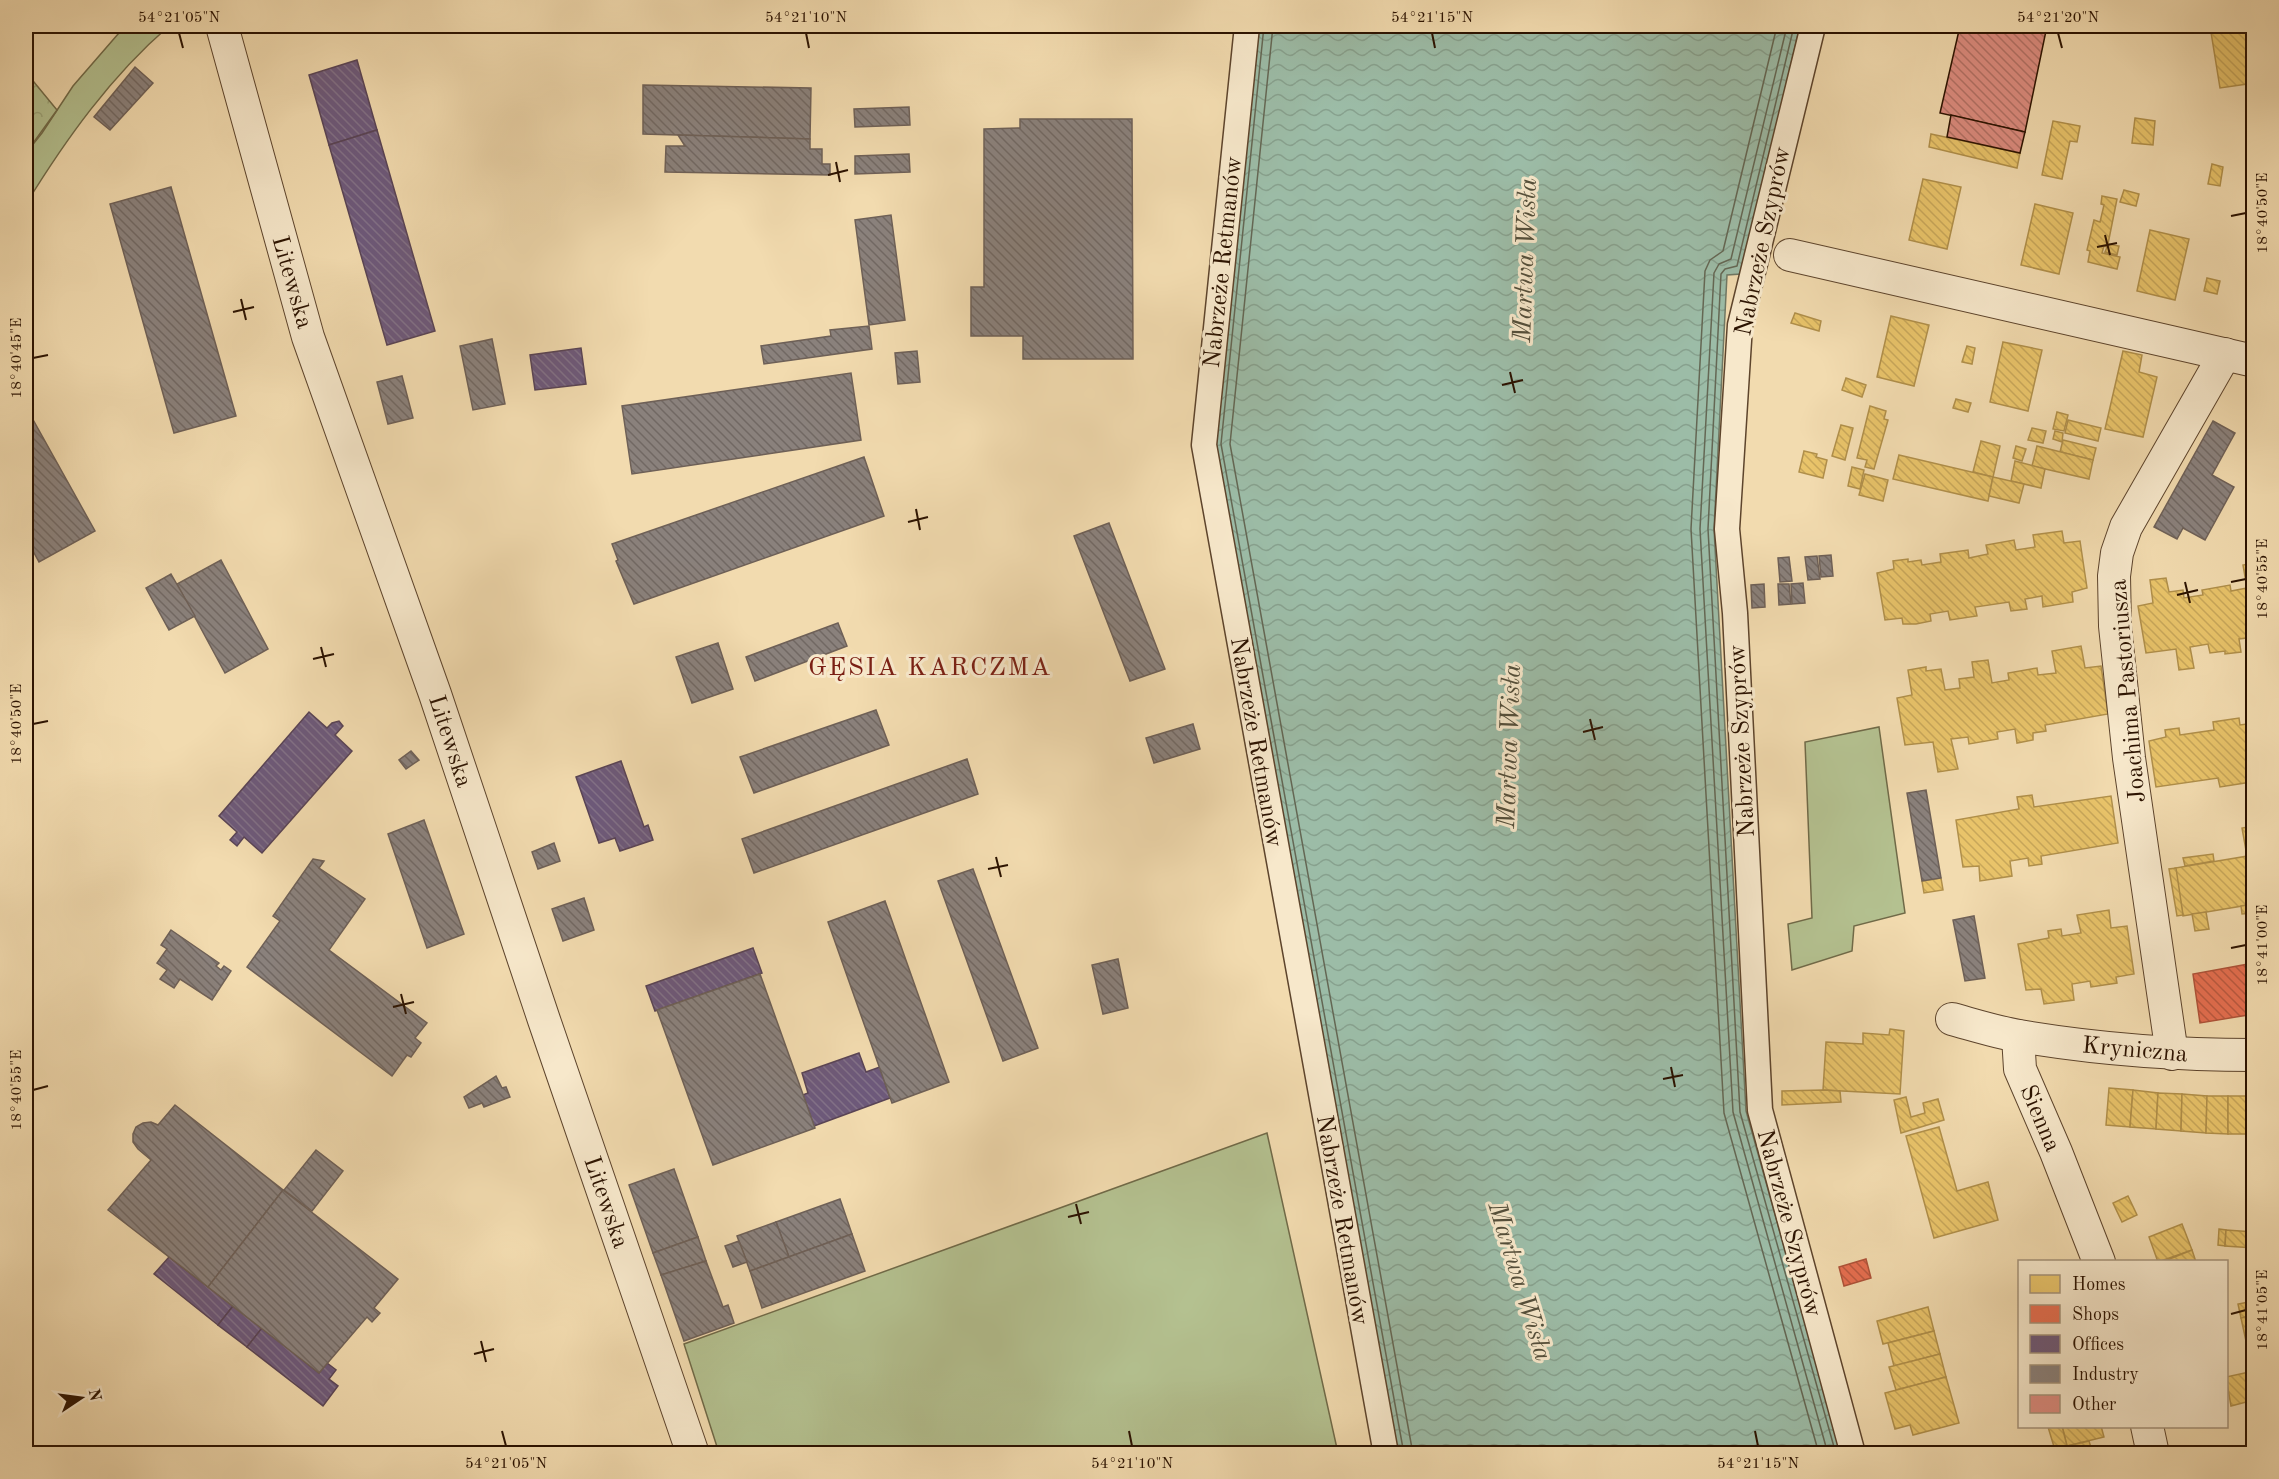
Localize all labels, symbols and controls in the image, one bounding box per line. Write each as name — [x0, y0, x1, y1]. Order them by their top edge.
text: 54°21'05"N — [138, 11, 220, 26]
text: 54°21'10"N — [765, 11, 847, 26]
text: 54°21'15"N — [1391, 11, 1473, 26]
text: 54°21'20"N — [2017, 11, 2099, 26]
street label: Nabrzeże Szyprów — [1732, 144, 1796, 338]
street label: Nabrzeże Retmanów — [1201, 155, 1247, 369]
text: 18°40'50"E — [2256, 173, 2271, 253]
water label: Martwa Wisła — [1510, 177, 1542, 344]
street label: Litewska — [266, 233, 316, 332]
text: 18°40'45"E — [10, 318, 25, 398]
text: 18°40'55"E — [2256, 539, 2271, 619]
street label: Joachima Pastoriusza — [2107, 578, 2151, 804]
street label: Nabrzeże Retmanów — [1225, 635, 1285, 850]
street label: Nabrzeże Szyprów — [1726, 644, 1760, 838]
district label: GĘSIA KARCZMA — [808, 655, 1052, 681]
water label: Martwa Wisła — [1494, 663, 1526, 830]
text: 18°40'50"E — [10, 684, 25, 764]
street label: Litewska — [423, 693, 475, 791]
text: 18°41'00"E — [2256, 905, 2271, 985]
street label: Kryniczna — [2081, 1034, 2189, 1068]
text: 18°40'55"E — [10, 1050, 25, 1130]
street label: Sienna — [2014, 1082, 2064, 1156]
street label: Nabrzeże Retmanów — [1311, 1113, 1371, 1328]
street label: Nabrzeże Szyprów — [1752, 1127, 1825, 1320]
street label: Litewska — [578, 1154, 632, 1252]
water label: Martwa Wisła — [1482, 1198, 1556, 1364]
legend — [2018, 1260, 2228, 1428]
text: 18°41'05"E — [2256, 1270, 2271, 1350]
text: Homes — [2072, 1276, 2126, 1294]
text: Shops — [2072, 1306, 2119, 1324]
text: Offices — [2072, 1336, 2124, 1354]
text: Industry — [2072, 1366, 2139, 1384]
north arrow — [51, 1368, 111, 1428]
text: N — [84, 1387, 103, 1404]
text: Other — [2072, 1396, 2117, 1414]
text: 54°21'05"N — [465, 1457, 547, 1472]
text: 54°21'10"N — [1091, 1457, 1173, 1472]
text: 54°21'15"N — [1717, 1457, 1799, 1472]

